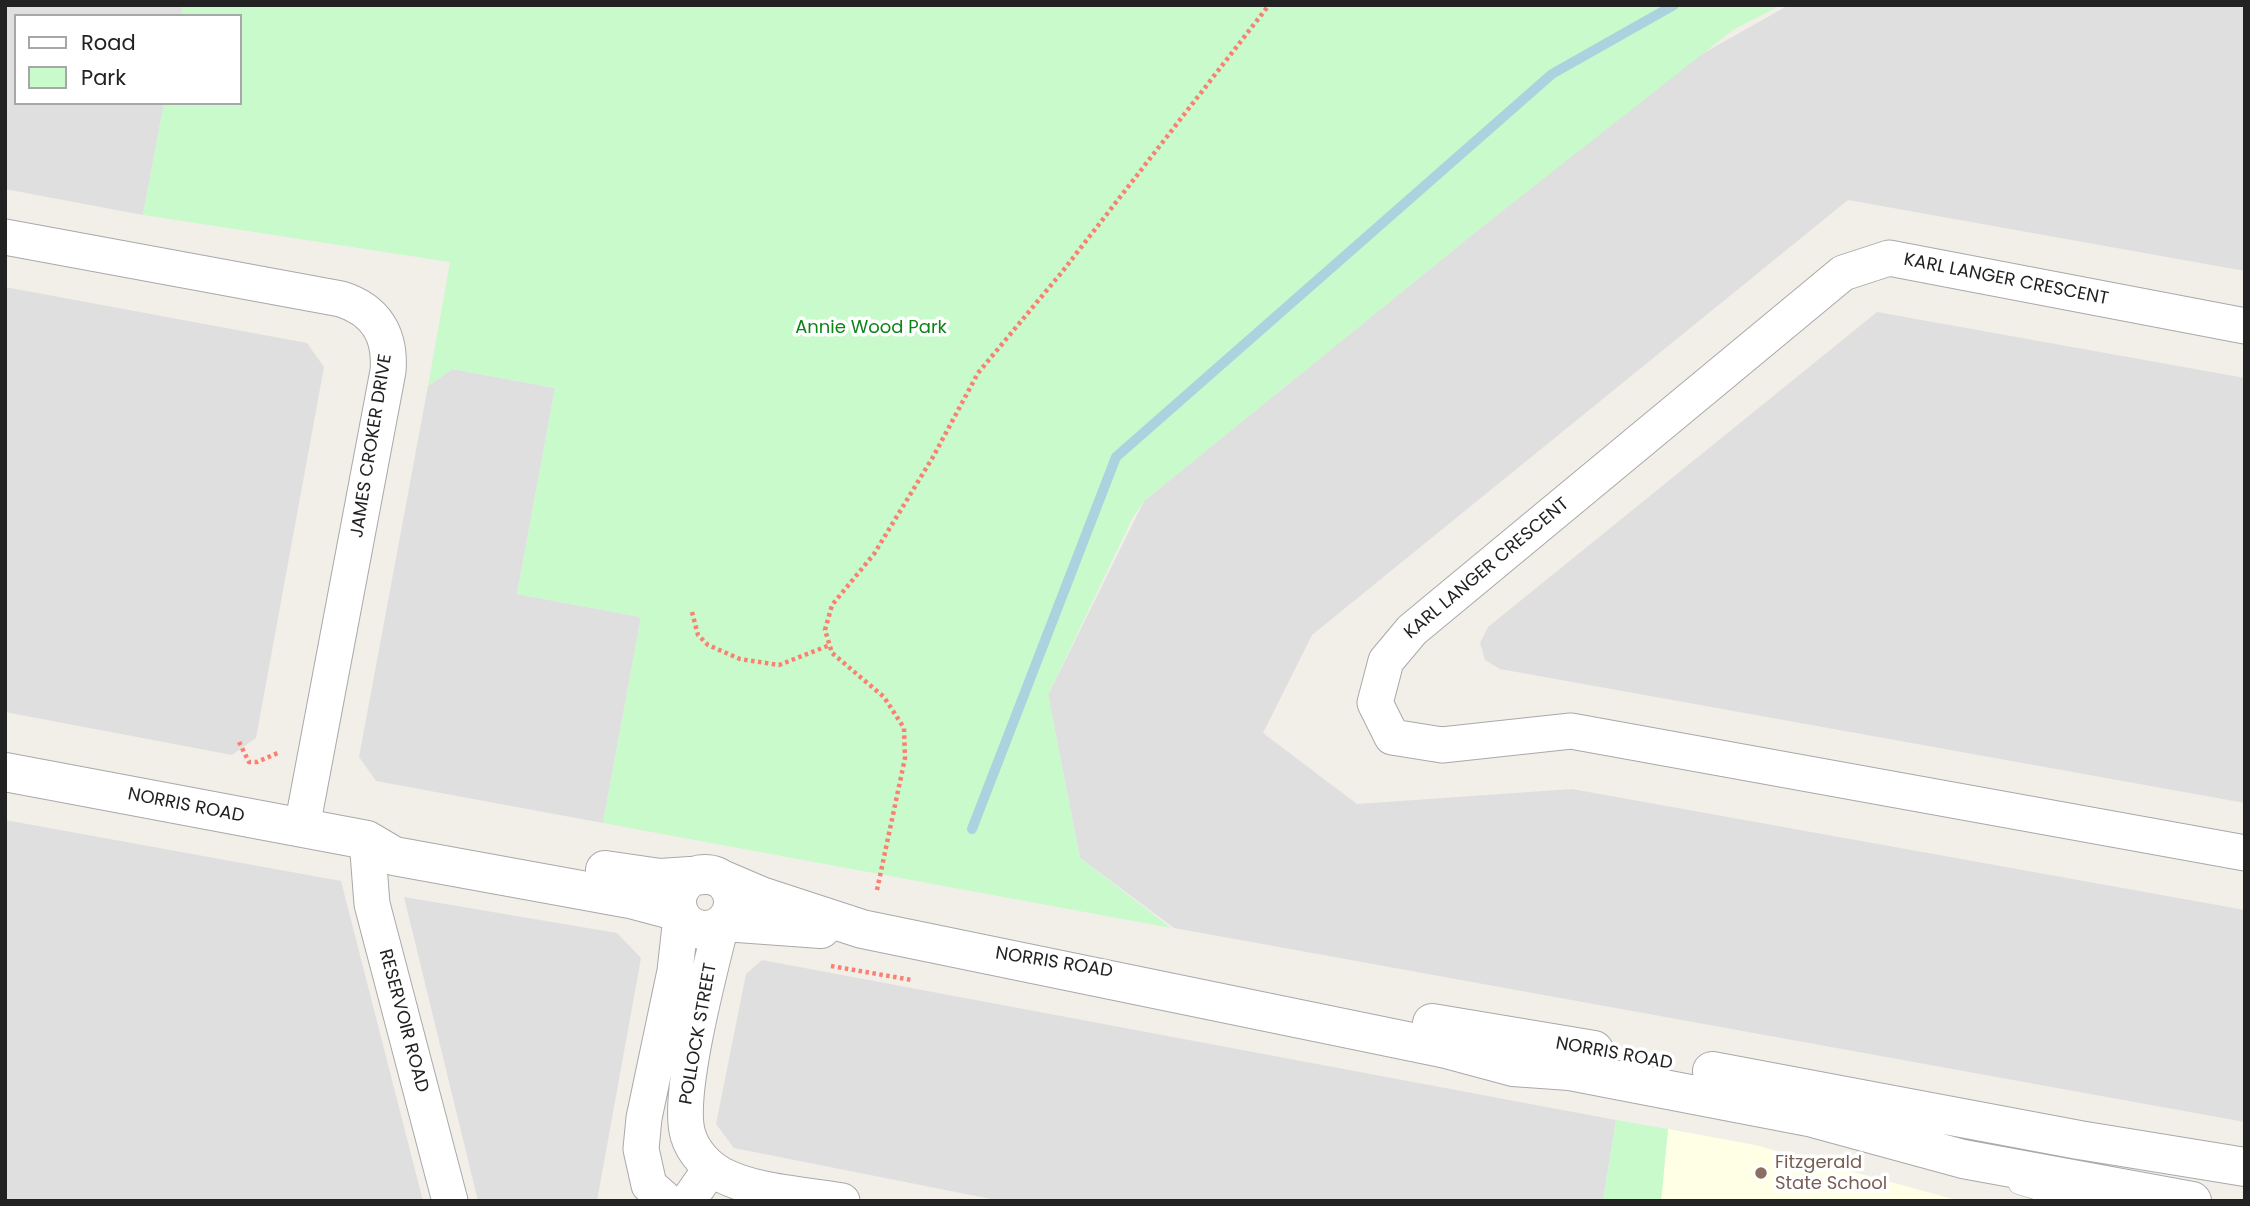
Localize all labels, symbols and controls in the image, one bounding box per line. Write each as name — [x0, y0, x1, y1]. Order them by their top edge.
legend — [14, 14, 242, 105]
text: Road — [81, 28, 136, 57]
text: Park — [81, 63, 126, 92]
street label: KARL LANGER CRESCENT — [1902, 250, 2110, 310]
park label: Annie Wood Park — [795, 317, 947, 339]
street label: JAMES CROKER DRIVE — [347, 352, 397, 540]
street label: KARL LANGER CRESCENT — [1400, 494, 1574, 644]
street label: NORRIS ROAD — [126, 784, 246, 828]
street label: NORRIS ROAD — [994, 943, 1114, 983]
street label: RESERVOIR ROAD — [373, 947, 433, 1095]
street label: POLLOCK STREET — [676, 962, 722, 1106]
street label: NORRIS ROAD — [1554, 1033, 1674, 1075]
place label: Fitzgerald State School — [1775, 1152, 1887, 1194]
marker: Fitzgerald State School — [1753, 1165, 1769, 1181]

